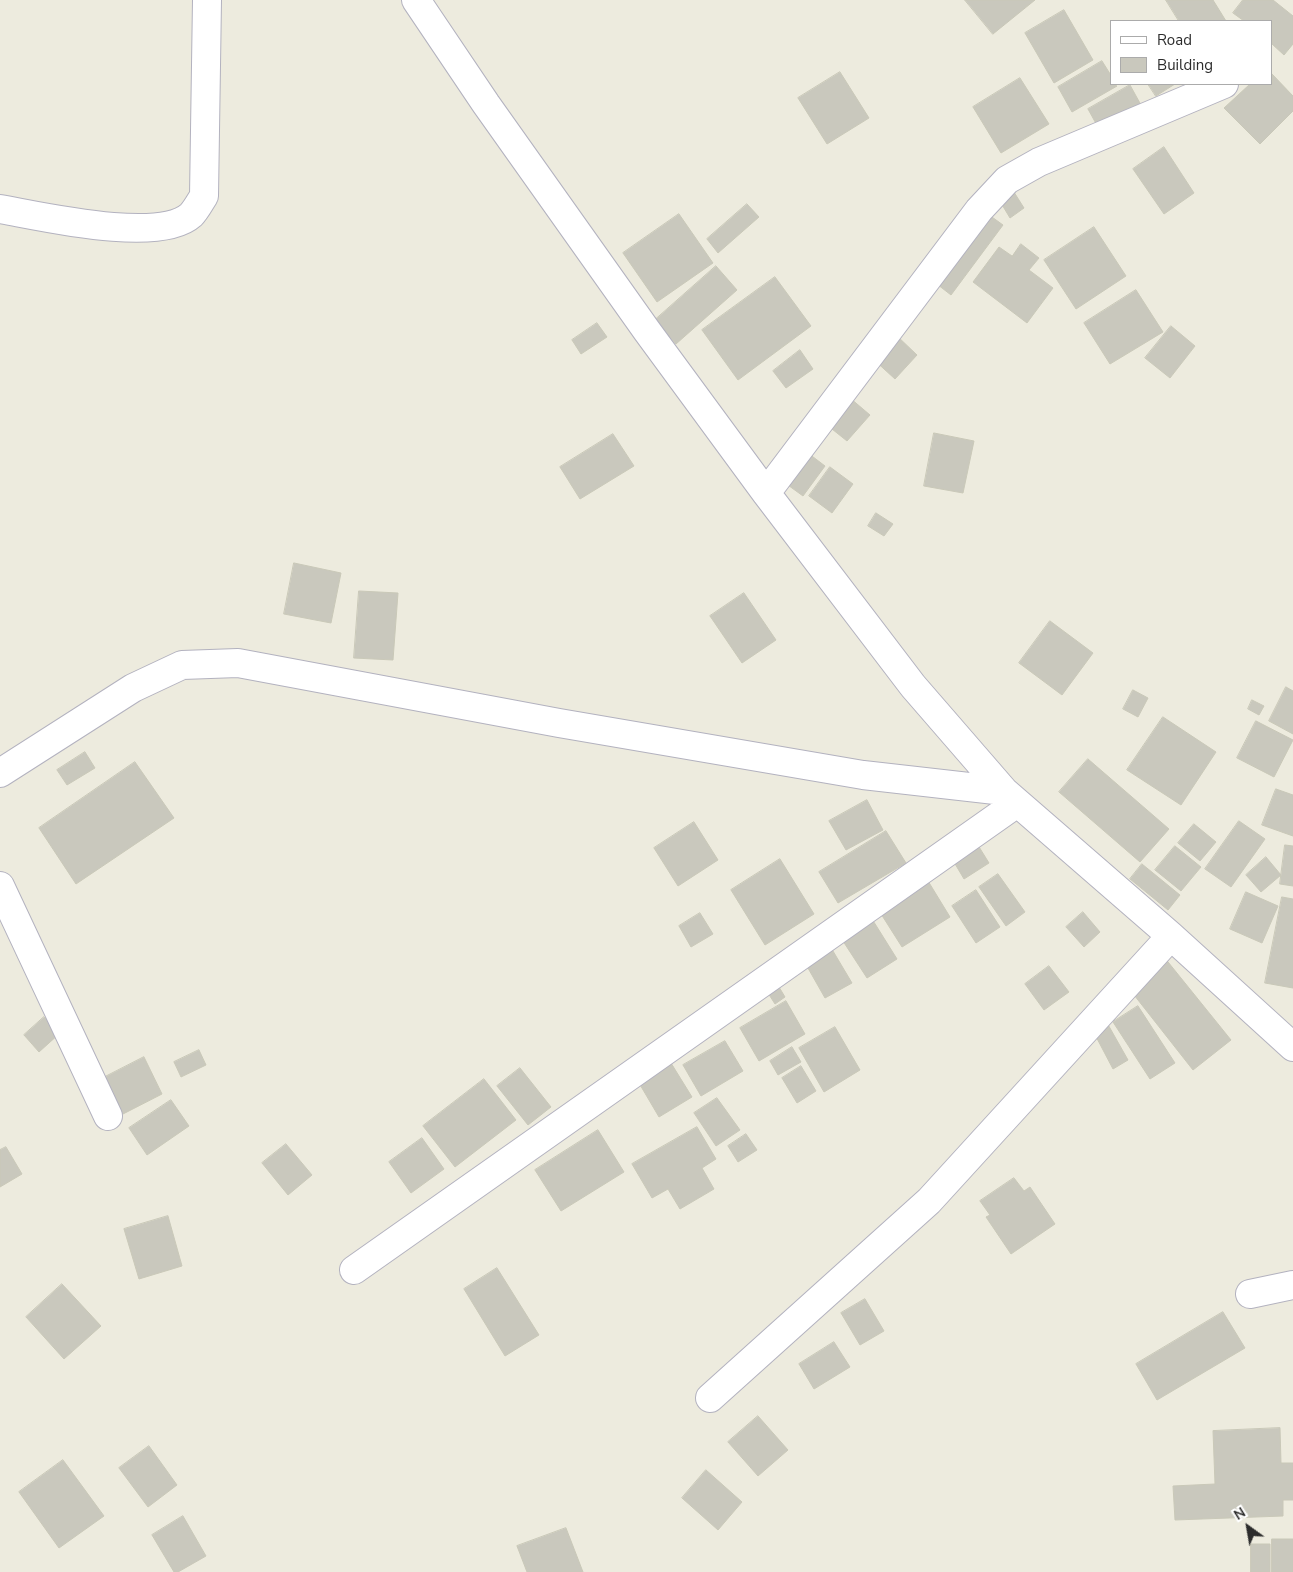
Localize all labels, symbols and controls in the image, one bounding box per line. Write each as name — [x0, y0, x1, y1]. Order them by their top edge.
legend — [1110, 20, 1273, 85]
text: Road — [1157, 30, 1192, 50]
text: Building — [1157, 55, 1213, 75]
north arrow — [1223, 1502, 1273, 1552]
text: N — [1230, 1503, 1249, 1525]

